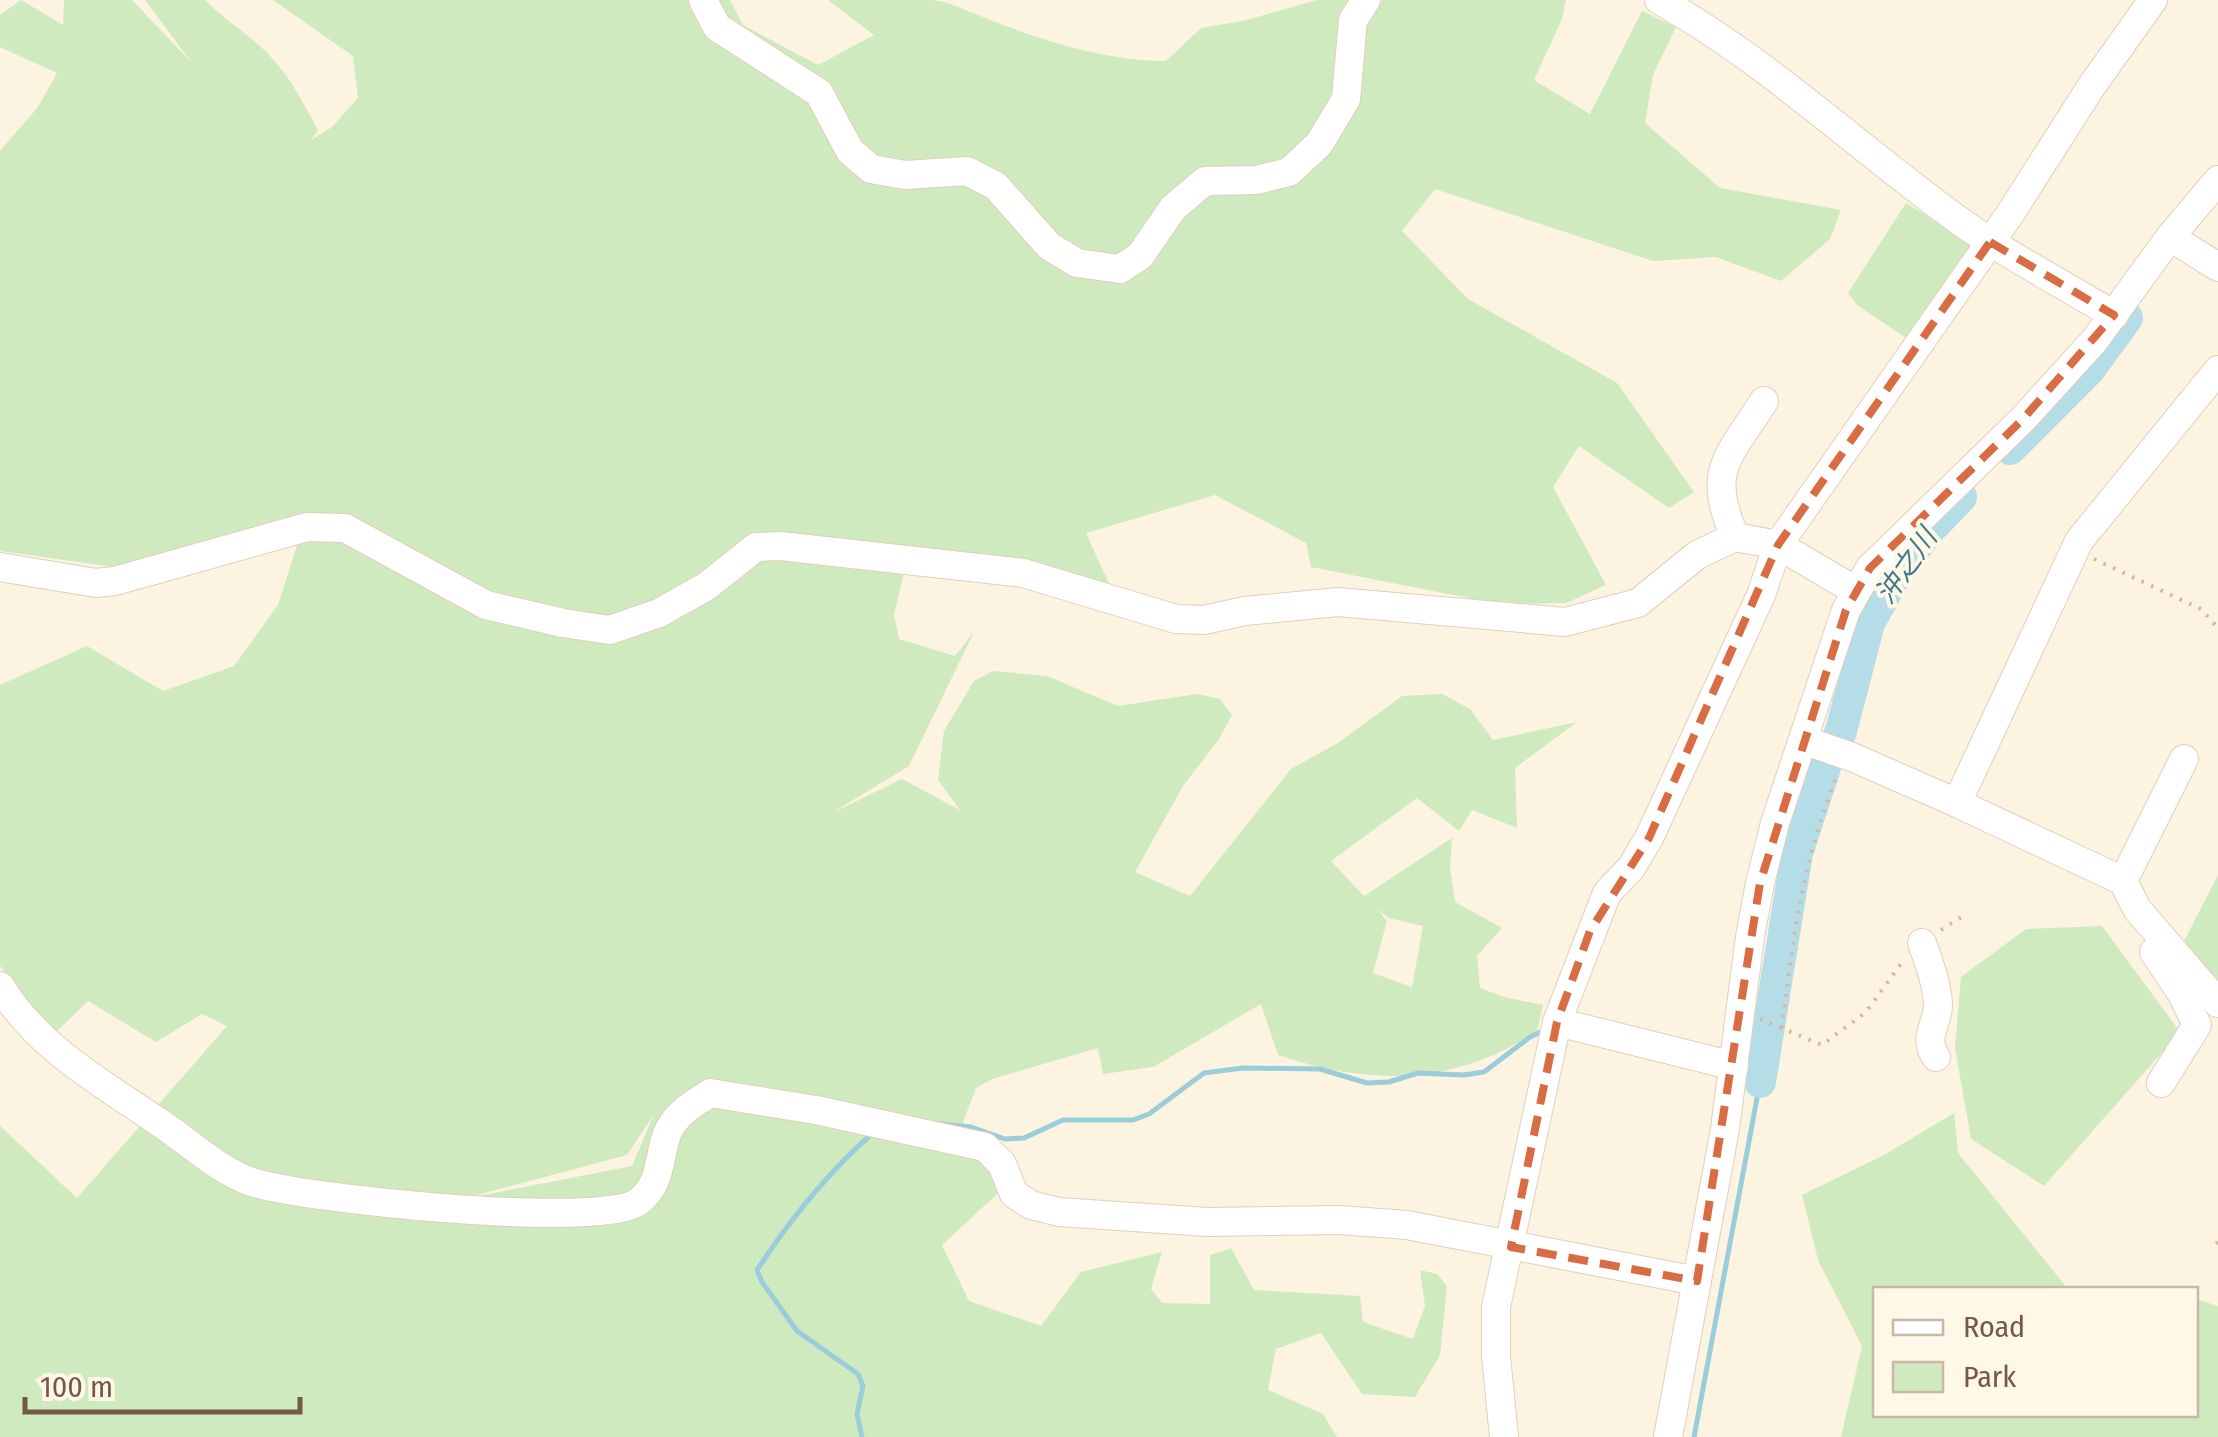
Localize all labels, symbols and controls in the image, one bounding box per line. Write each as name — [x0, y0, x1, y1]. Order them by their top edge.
water label: 沖之川 — [1868, 520, 1945, 610]
legend — [1873, 1287, 2198, 1417]
text: Road — [1963, 1309, 2025, 1345]
scale bar — [25, 1352, 300, 1414]
text: Park — [1963, 1359, 2016, 1395]
text: 100 m — [40, 1369, 113, 1405]

